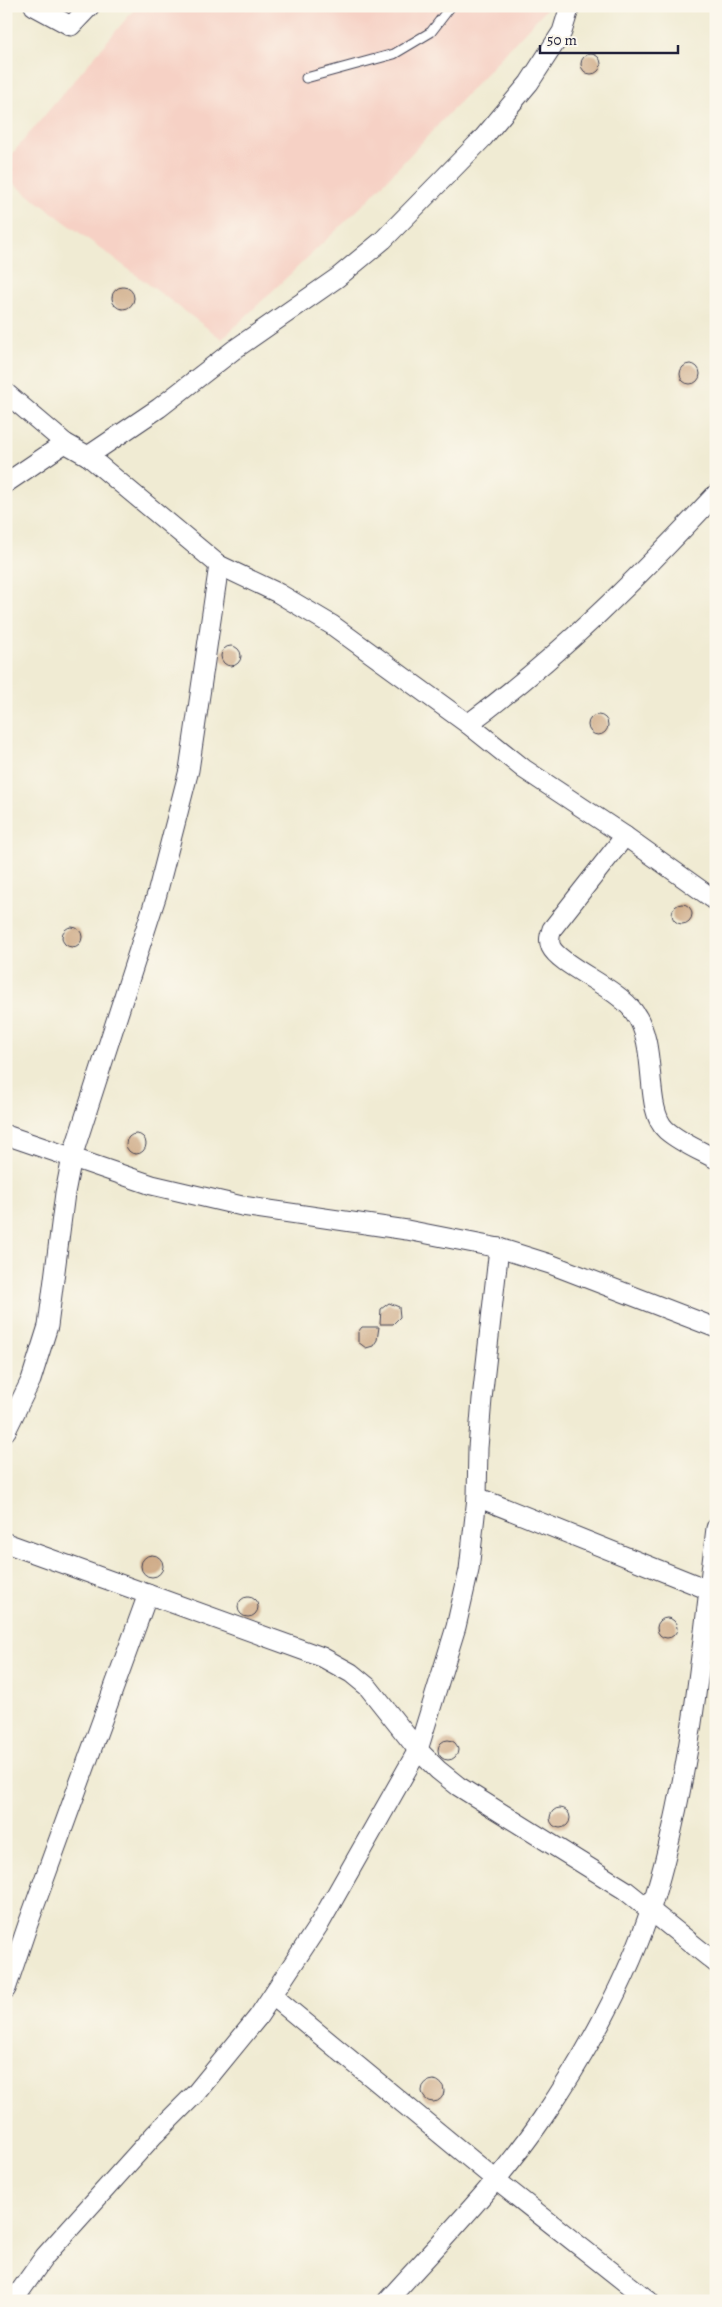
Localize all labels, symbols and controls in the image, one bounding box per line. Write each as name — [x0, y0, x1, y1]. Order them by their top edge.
scale bar — [540, 22, 677, 54]
text: 50 m — [547, 30, 577, 50]

